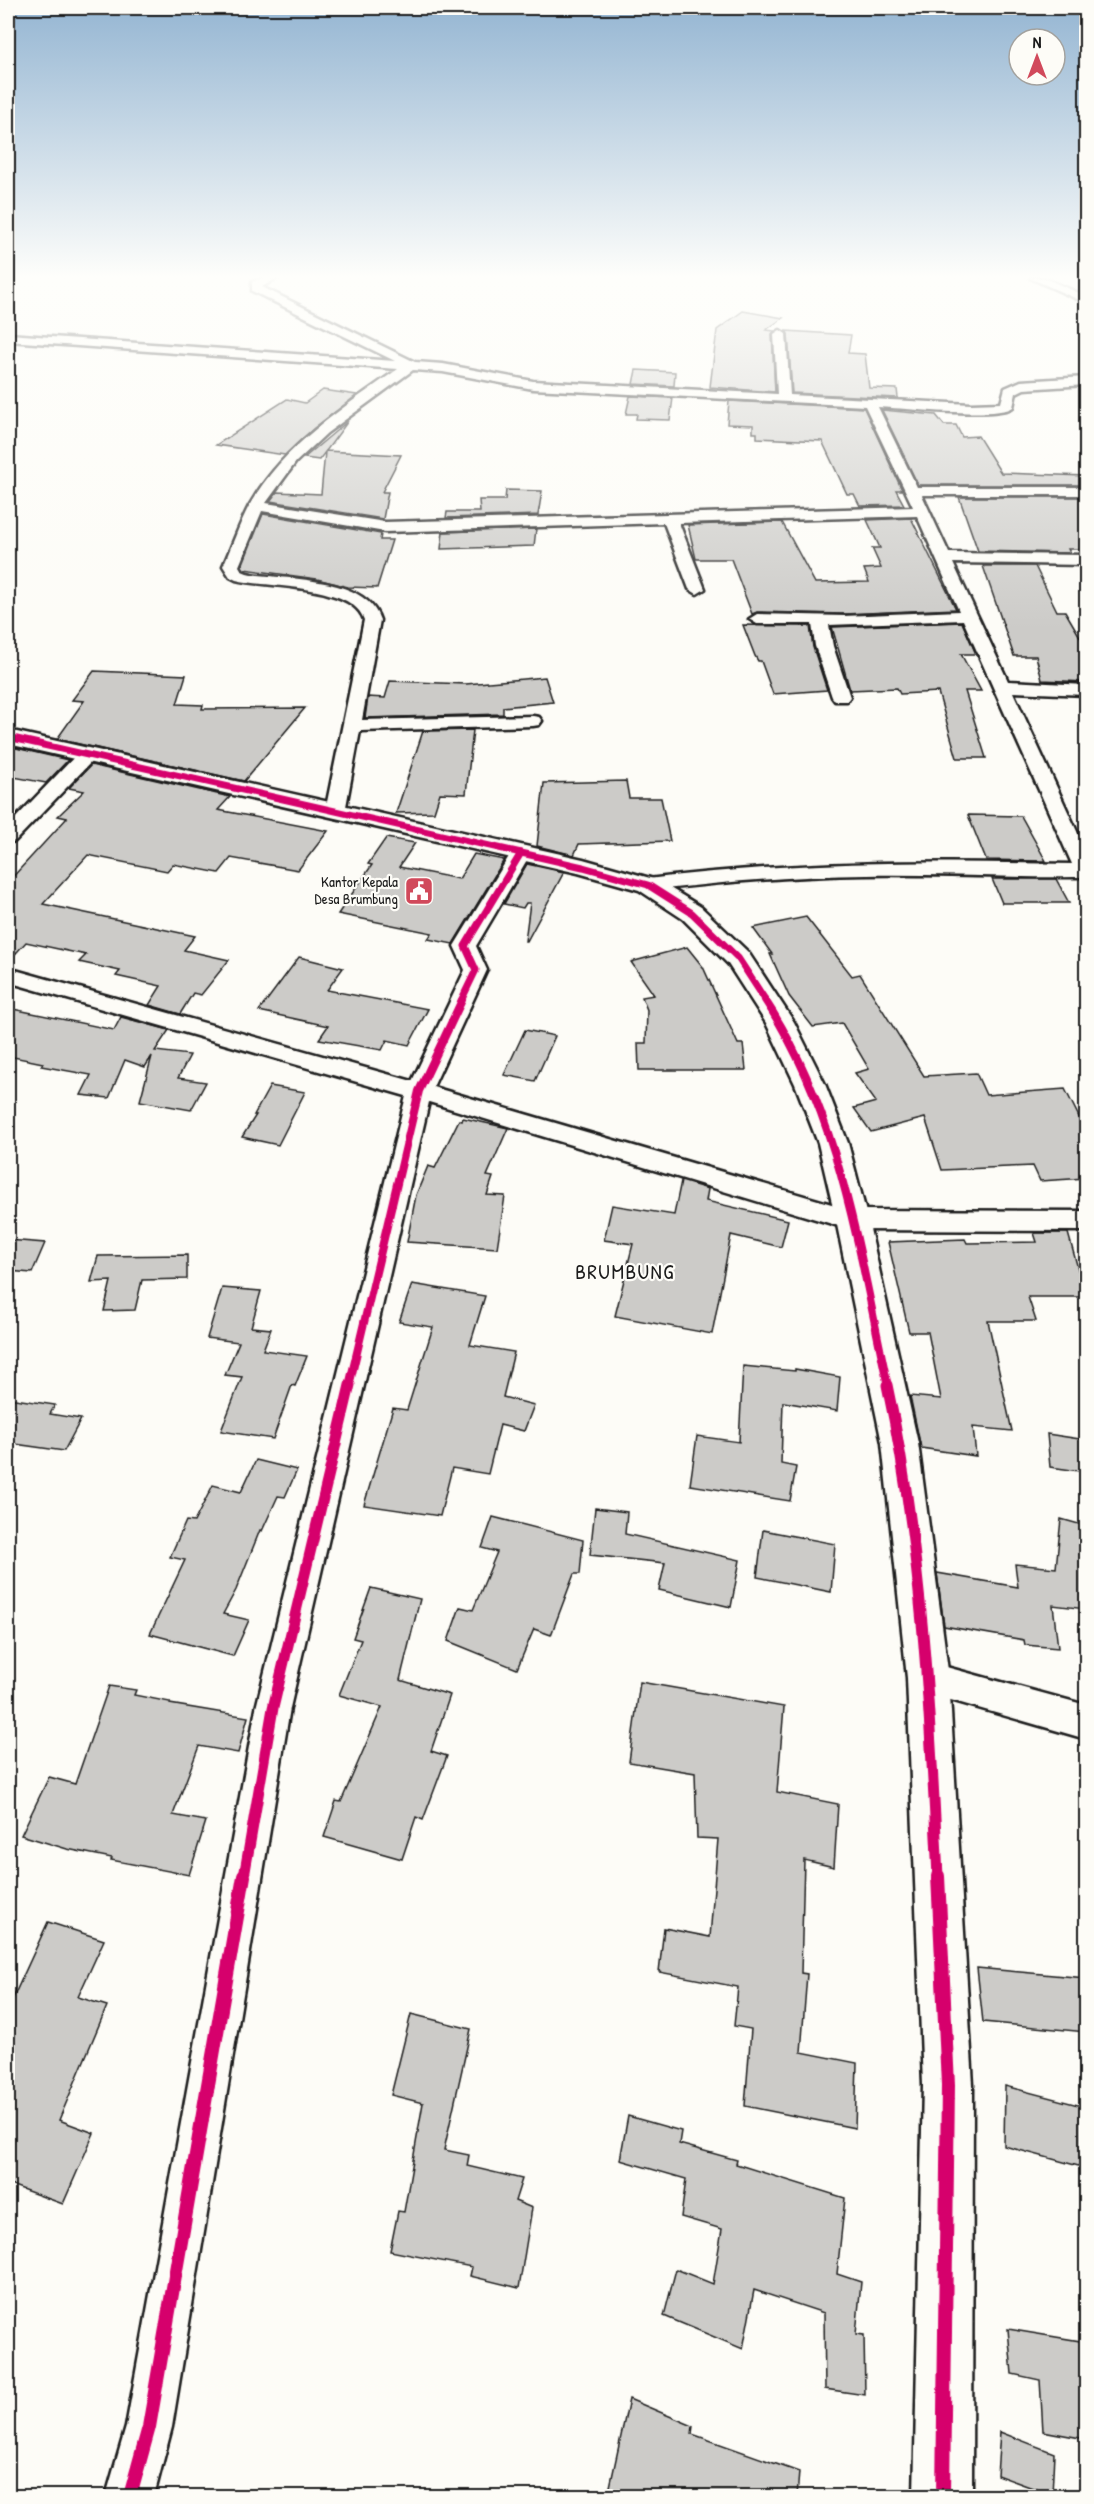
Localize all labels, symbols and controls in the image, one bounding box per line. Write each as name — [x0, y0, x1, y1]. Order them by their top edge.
north arrow — [1007, 27, 1067, 87]
text: N — [1033, 31, 1042, 53]
place label: Kantor Kepala Desa Brumbung — [315, 871, 398, 909]
public building icon: Kantor Kepala Desa Brumbung — [403, 875, 435, 907]
district label: BRUMBUNG — [575, 1257, 675, 1286]

